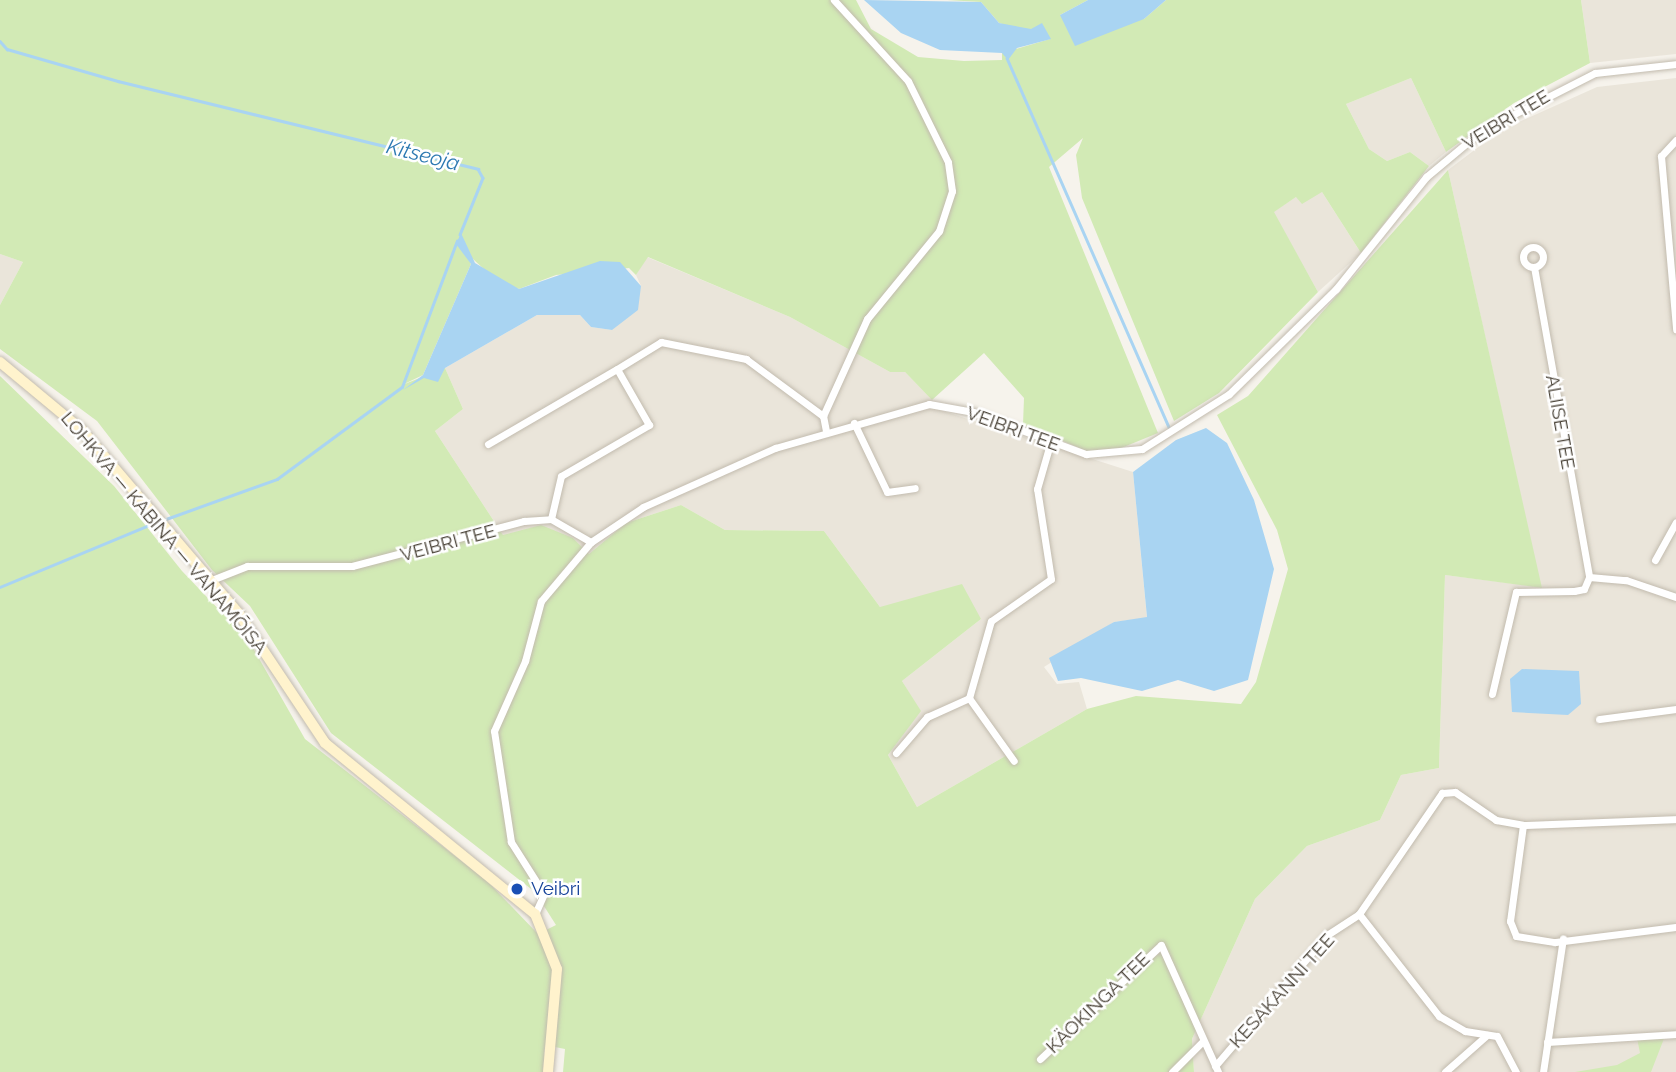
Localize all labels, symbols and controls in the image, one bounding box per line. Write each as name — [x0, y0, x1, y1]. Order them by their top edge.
street label: VEIBRI TEE — [1458, 85, 1554, 155]
water label: Kitseoja — [384, 134, 462, 176]
street label: ALIISE TEE — [1540, 373, 1580, 471]
street label: VEIBRI TEE — [963, 401, 1063, 457]
street label: LOHKVA — KABINA — VANAMÕISA — [55, 407, 273, 659]
street label: VEIBRI TEE — [397, 519, 499, 567]
place label: Veibri — [531, 878, 580, 900]
marker: Veibri — [509, 881, 525, 897]
street label: KESAKANNI TEE — [1225, 929, 1339, 1053]
street label: KÄOKINGA TEE — [1041, 947, 1155, 1059]

